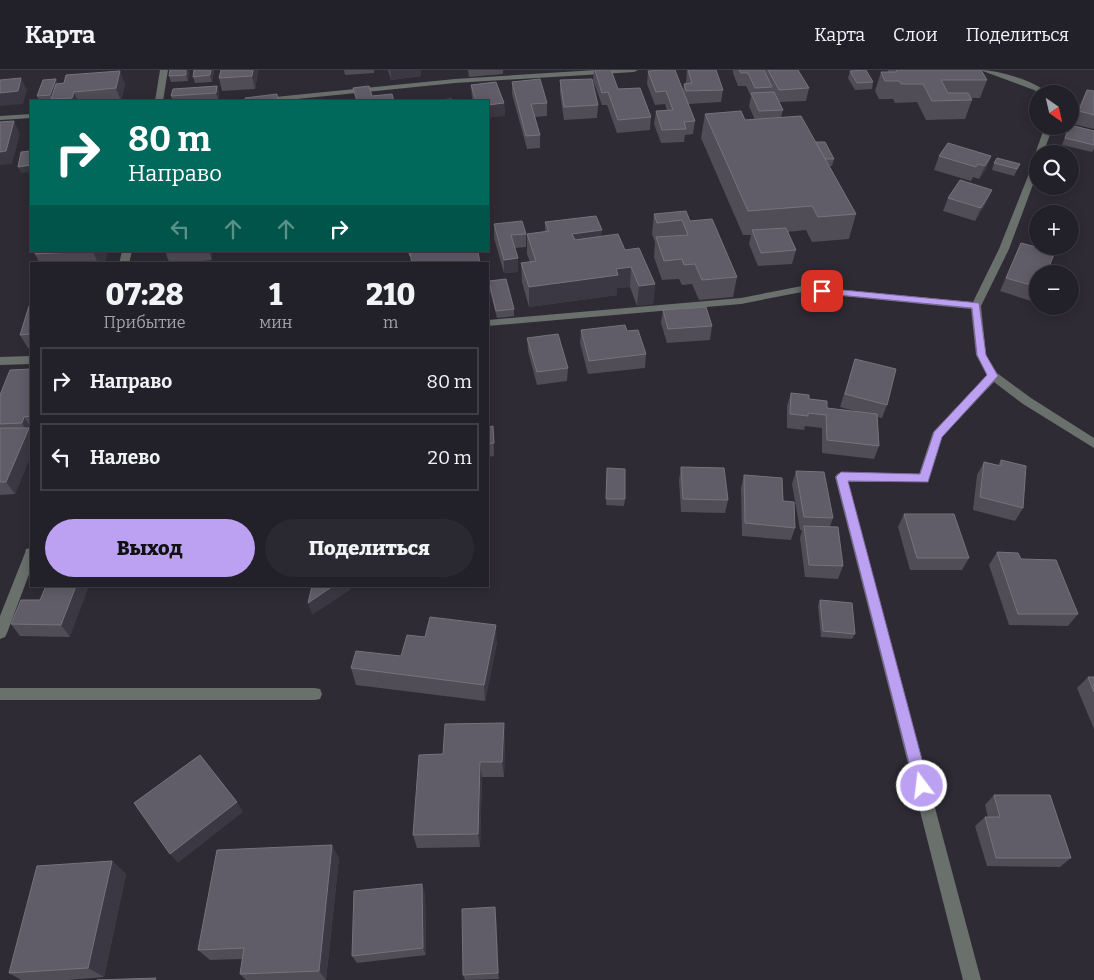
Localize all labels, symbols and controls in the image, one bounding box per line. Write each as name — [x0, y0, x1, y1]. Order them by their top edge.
text: Карта — [25, 21, 95, 49]
text: Карта — [814, 24, 865, 46]
text: Слои — [893, 24, 938, 46]
text: Поделиться — [966, 24, 1069, 46]
north arrow — [1029, 85, 1079, 135]
map controls — [1029, 85, 1079, 315]
text: 80 m — [128, 118, 211, 160]
icon: right — [45, 120, 110, 185]
button: search — [1029, 145, 1079, 195]
text: Направо — [128, 160, 222, 187]
button: + — [1029, 205, 1079, 255]
icon: left — [166, 215, 194, 243]
icon: ahead — [219, 215, 247, 243]
icon: ahead — [272, 215, 300, 243]
icon: right — [325, 215, 353, 243]
button: − — [1029, 265, 1079, 315]
pin — [801, 270, 843, 312]
text: 07:28 — [106, 277, 184, 313]
text: 1 — [269, 277, 282, 313]
text: 210 — [366, 277, 415, 313]
icon: arrive — [808, 277, 836, 305]
text: Прибытие — [104, 313, 186, 332]
text: мин — [259, 313, 292, 332]
text: m — [383, 313, 398, 332]
icon: right — [47, 367, 75, 395]
text: Направо — [90, 370, 172, 393]
text: 80 m — [426, 370, 472, 393]
icon: left — [47, 443, 75, 471]
text: Налево — [90, 446, 160, 469]
text: 20 m — [428, 446, 472, 469]
button: Выход — [45, 519, 255, 577]
button: Поделиться — [265, 519, 474, 577]
position arrow — [895, 759, 947, 811]

